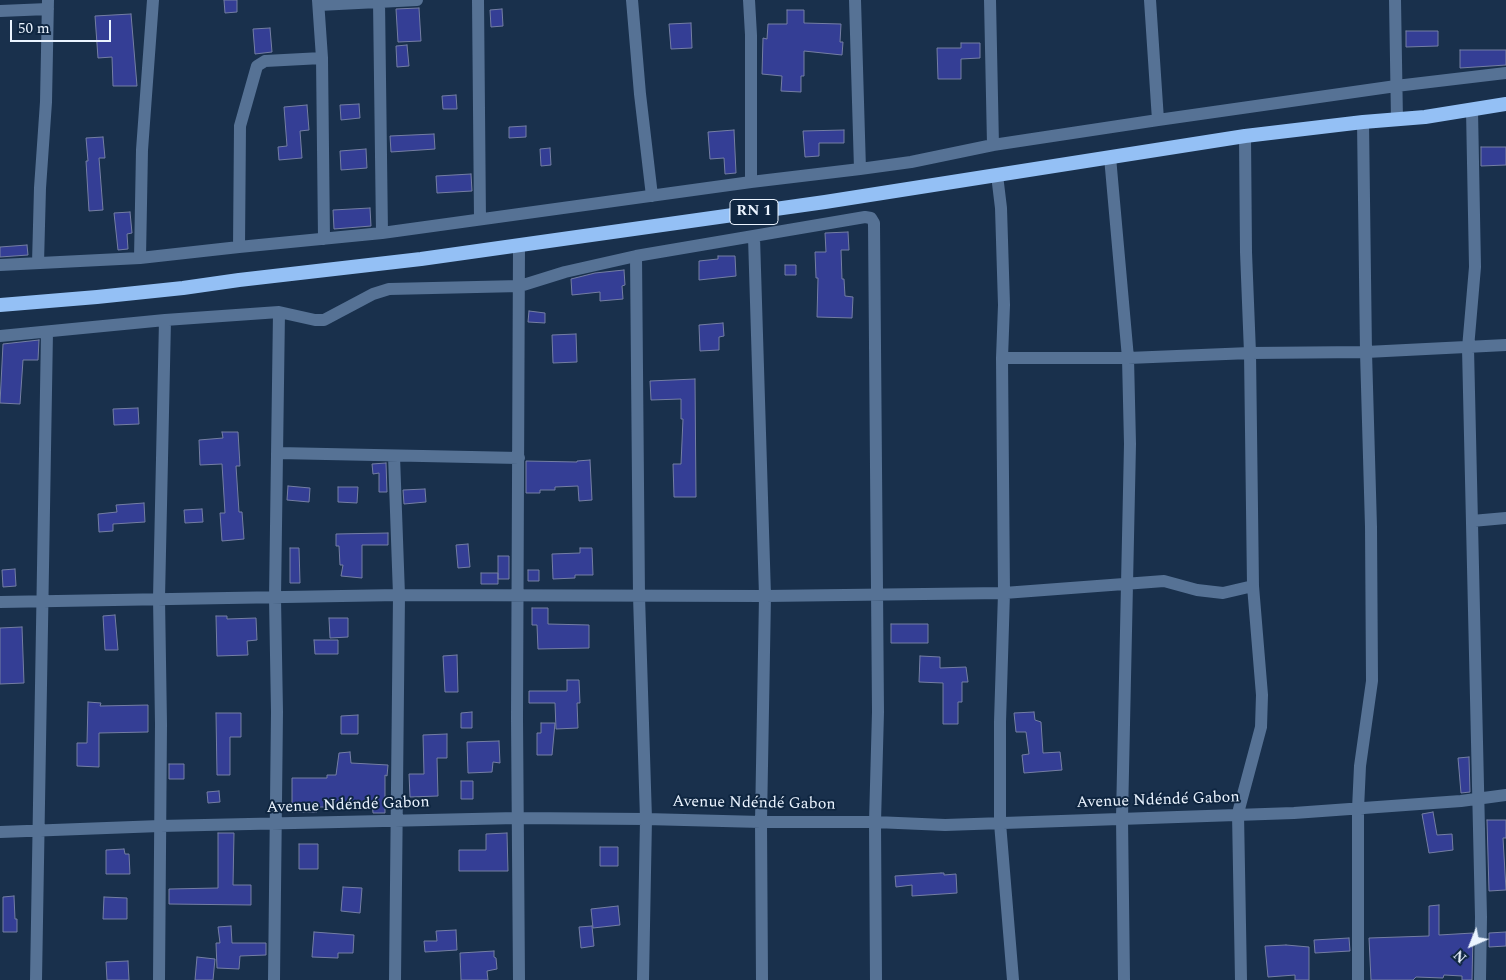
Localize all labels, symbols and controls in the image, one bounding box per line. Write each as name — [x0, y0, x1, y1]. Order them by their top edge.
scale bar — [12, 10, 114, 42]
text: 50 m — [18, 17, 50, 40]
road number: RN 1 — [730, 200, 778, 224]
street label: Avenue Ndéndé Gabon — [1076, 789, 1240, 813]
street label: Avenue Ndéndé Gabon — [672, 793, 836, 815]
street label: Avenue Ndéndé Gabon — [266, 794, 430, 818]
north arrow — [1446, 920, 1496, 970]
text: N — [1449, 945, 1472, 968]

